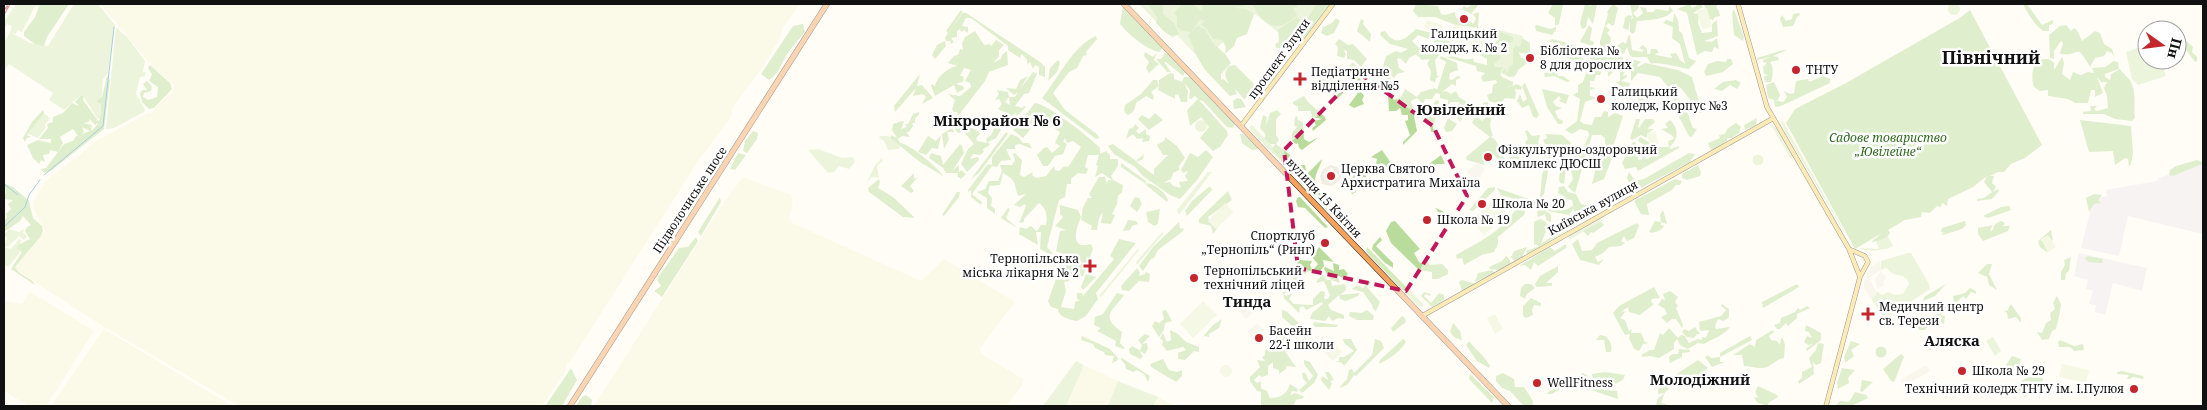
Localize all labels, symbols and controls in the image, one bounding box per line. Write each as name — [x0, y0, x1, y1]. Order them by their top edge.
marker: Галицький коледж, к. № 2 — [1458, 13, 1470, 25]
street label: проспект Злуки — [1244, 15, 1314, 102]
north arrow — [2137, 20, 2187, 70]
place label: Галицький коледж, к. № 2 — [1421, 25, 1507, 56]
text: Пн — [2163, 36, 2187, 61]
place label: Бібліотека № 8 для дорослих — [1540, 42, 1632, 73]
district label: Північний — [1942, 45, 2040, 69]
marker: Бібліотека № 8 для дорослих — [1524, 52, 1536, 64]
place label: ТНТУ — [1806, 61, 1839, 78]
place label: Педіатричне відділення №5 — [1311, 63, 1400, 94]
marker: ТНТУ — [1790, 64, 1802, 76]
marker: Педіатричне відділення №5 — [1293, 72, 1307, 86]
place label: Галицький коледж, Корпус №3 — [1611, 83, 1728, 114]
marker: Галицький коледж, Корпус №3 — [1595, 93, 1607, 105]
district label: Ювілейний — [1416, 99, 1506, 119]
district label: Мікрорайон № 6 — [933, 110, 1061, 130]
park label: Садове товариство „Ювілейне“ — [1829, 129, 1947, 160]
place label: Фізкультурно-оздоровчий комплекс ДЮСШ — [1498, 141, 1657, 172]
street label: Підволочиське шосе — [649, 143, 731, 256]
marker: Фізкультурно-оздоровчий комплекс ДЮСШ — [1482, 151, 1494, 163]
street label: вулиця 15 Квітня — [1283, 154, 1366, 242]
place label: Церква Святого Архистратига Михаїла — [1341, 160, 1481, 191]
marker: Церква Святого Архистратига Михаїла — [1325, 170, 1337, 182]
street label: Київська вулиця — [1545, 176, 1641, 239]
place label: Школа № 20 — [1492, 195, 1565, 212]
marker: Школа № 20 — [1476, 198, 1488, 210]
place label: Школа № 19 — [1437, 211, 1510, 228]
marker: Школа № 19 — [1421, 214, 1433, 226]
place label: Спортклуб „Тернопіль“ (Ринг) — [1201, 227, 1315, 258]
marker: Спортклуб „Тернопіль“ (Ринг) — [1319, 237, 1331, 249]
place label: Тернопільська міська лікарня № 2 — [962, 250, 1079, 281]
marker: Тернопільська міська лікарня № 2 — [1083, 259, 1097, 273]
place label: Тернопільський технічний ліцей — [1204, 262, 1305, 293]
marker: Тернопільський технічний ліцей — [1188, 272, 1200, 284]
district label: Тинда — [1223, 291, 1271, 311]
place label: Медичний центр св. Терези — [1879, 298, 1984, 329]
marker: Медичний центр св. Терези — [1861, 307, 1875, 321]
place label: Басейн 22-ї школи — [1269, 322, 1334, 353]
district label: Аляска — [1924, 330, 1980, 350]
marker: Басейн 22-ї школи — [1253, 332, 1265, 344]
place label: Школа № 29 — [1972, 362, 2045, 379]
marker: Школа № 29 — [1956, 365, 1968, 377]
district label: Молодіжний — [1650, 369, 1750, 389]
place label: WellFitness — [1547, 374, 1613, 391]
marker: WellFitness — [1531, 377, 1543, 389]
place label: Технічний коледж ТНТУ ім. І.Пулюя — [1905, 380, 2124, 397]
marker: Технічний коледж ТНТУ ім. І.Пулюя — [2128, 383, 2140, 395]

